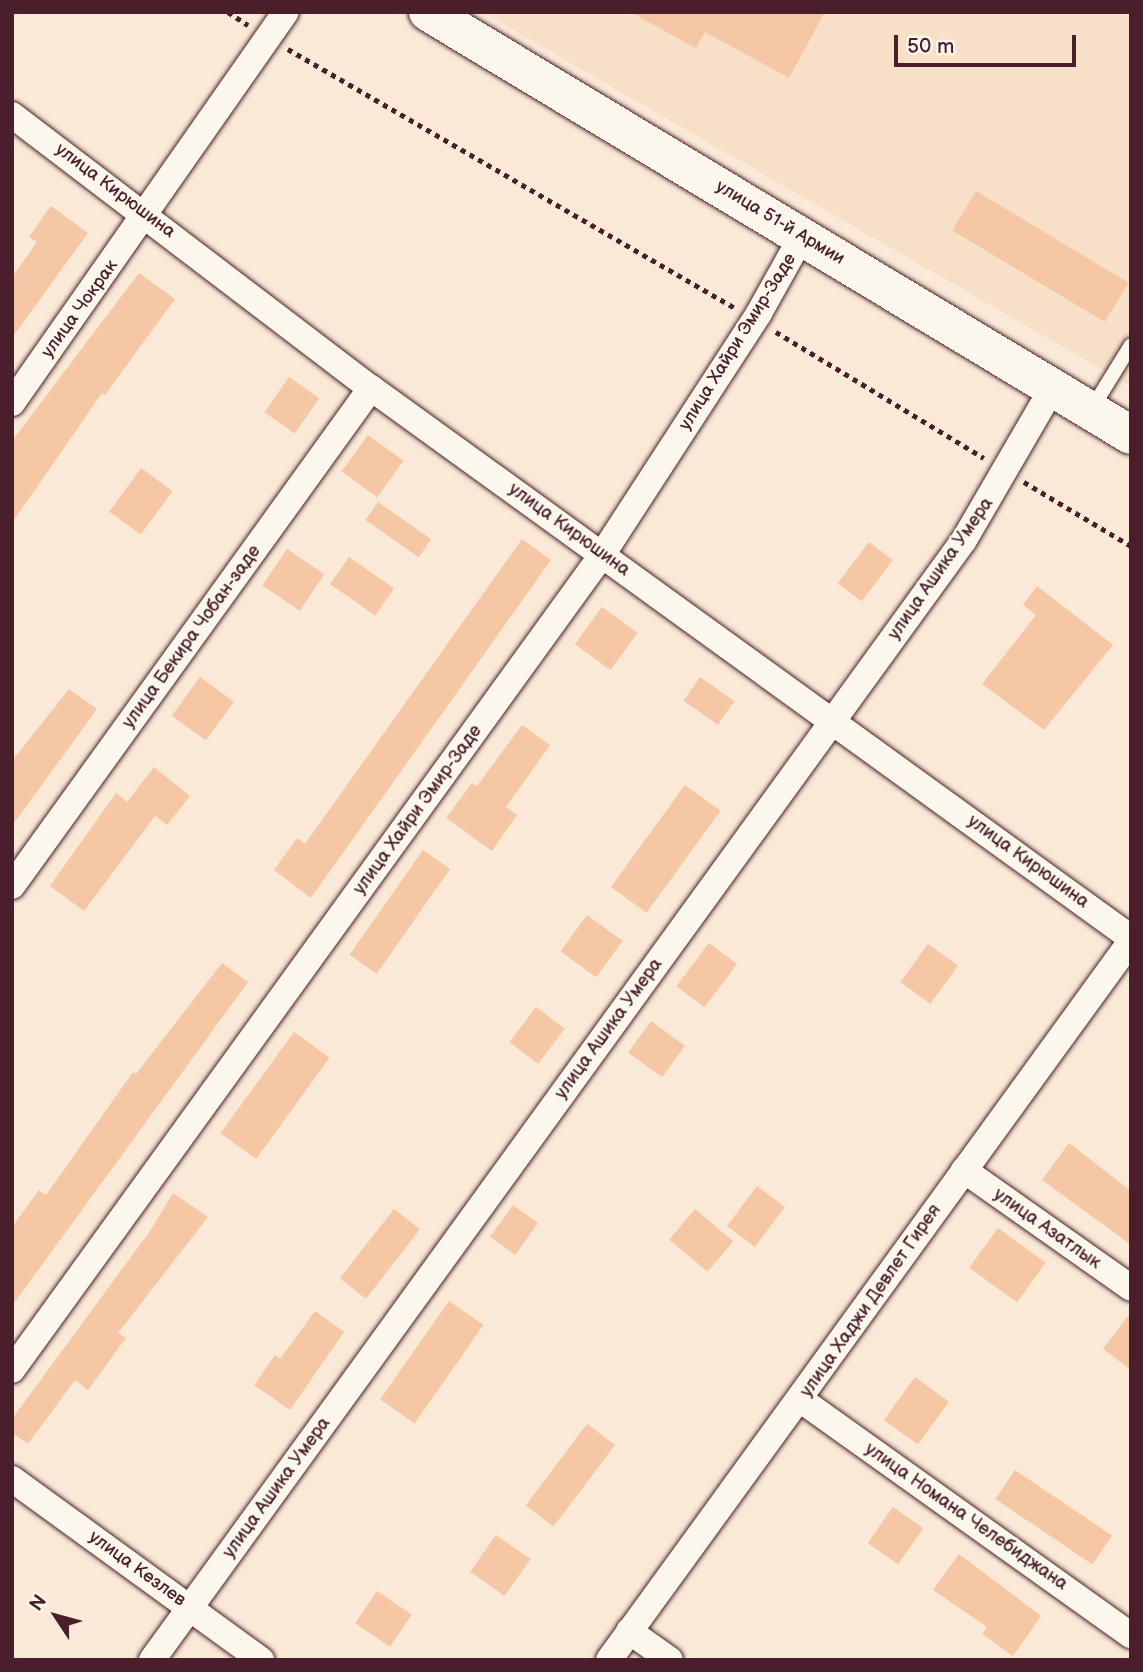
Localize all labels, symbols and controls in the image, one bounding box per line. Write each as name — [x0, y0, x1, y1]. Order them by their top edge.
scale bar — [898, 21, 1080, 65]
text: 50 m — [907, 34, 954, 59]
street label: улица Кирюшина — [51, 139, 179, 243]
street label: улица 51-й Армии — [712, 176, 848, 270]
street label: улица Хайри Эмир-Заде — [675, 250, 801, 434]
street label: улица Чокрак — [37, 256, 123, 362]
street label: улица Кирюшина — [504, 479, 634, 581]
street label: улица Ашика Умера — [884, 494, 998, 644]
street label: улица Бекира Чобан-заде — [118, 541, 266, 733]
street label: улица Хайри Эмир-Заде — [349, 721, 487, 899]
street label: улица Кирюшина — [963, 811, 1093, 913]
street label: улица Ашика Умера — [551, 954, 667, 1104]
street label: улица Азатлык — [989, 1184, 1105, 1274]
street label: улица Хаджи Девлет Гирея — [796, 1200, 946, 1402]
street label: улица Ашика Умера — [219, 1413, 335, 1563]
street label: улица Номана Челебиджана — [861, 1439, 1071, 1595]
street label: улица Кезлев — [84, 1527, 190, 1611]
north arrow — [21, 1581, 91, 1651]
text: N — [25, 1591, 52, 1616]

